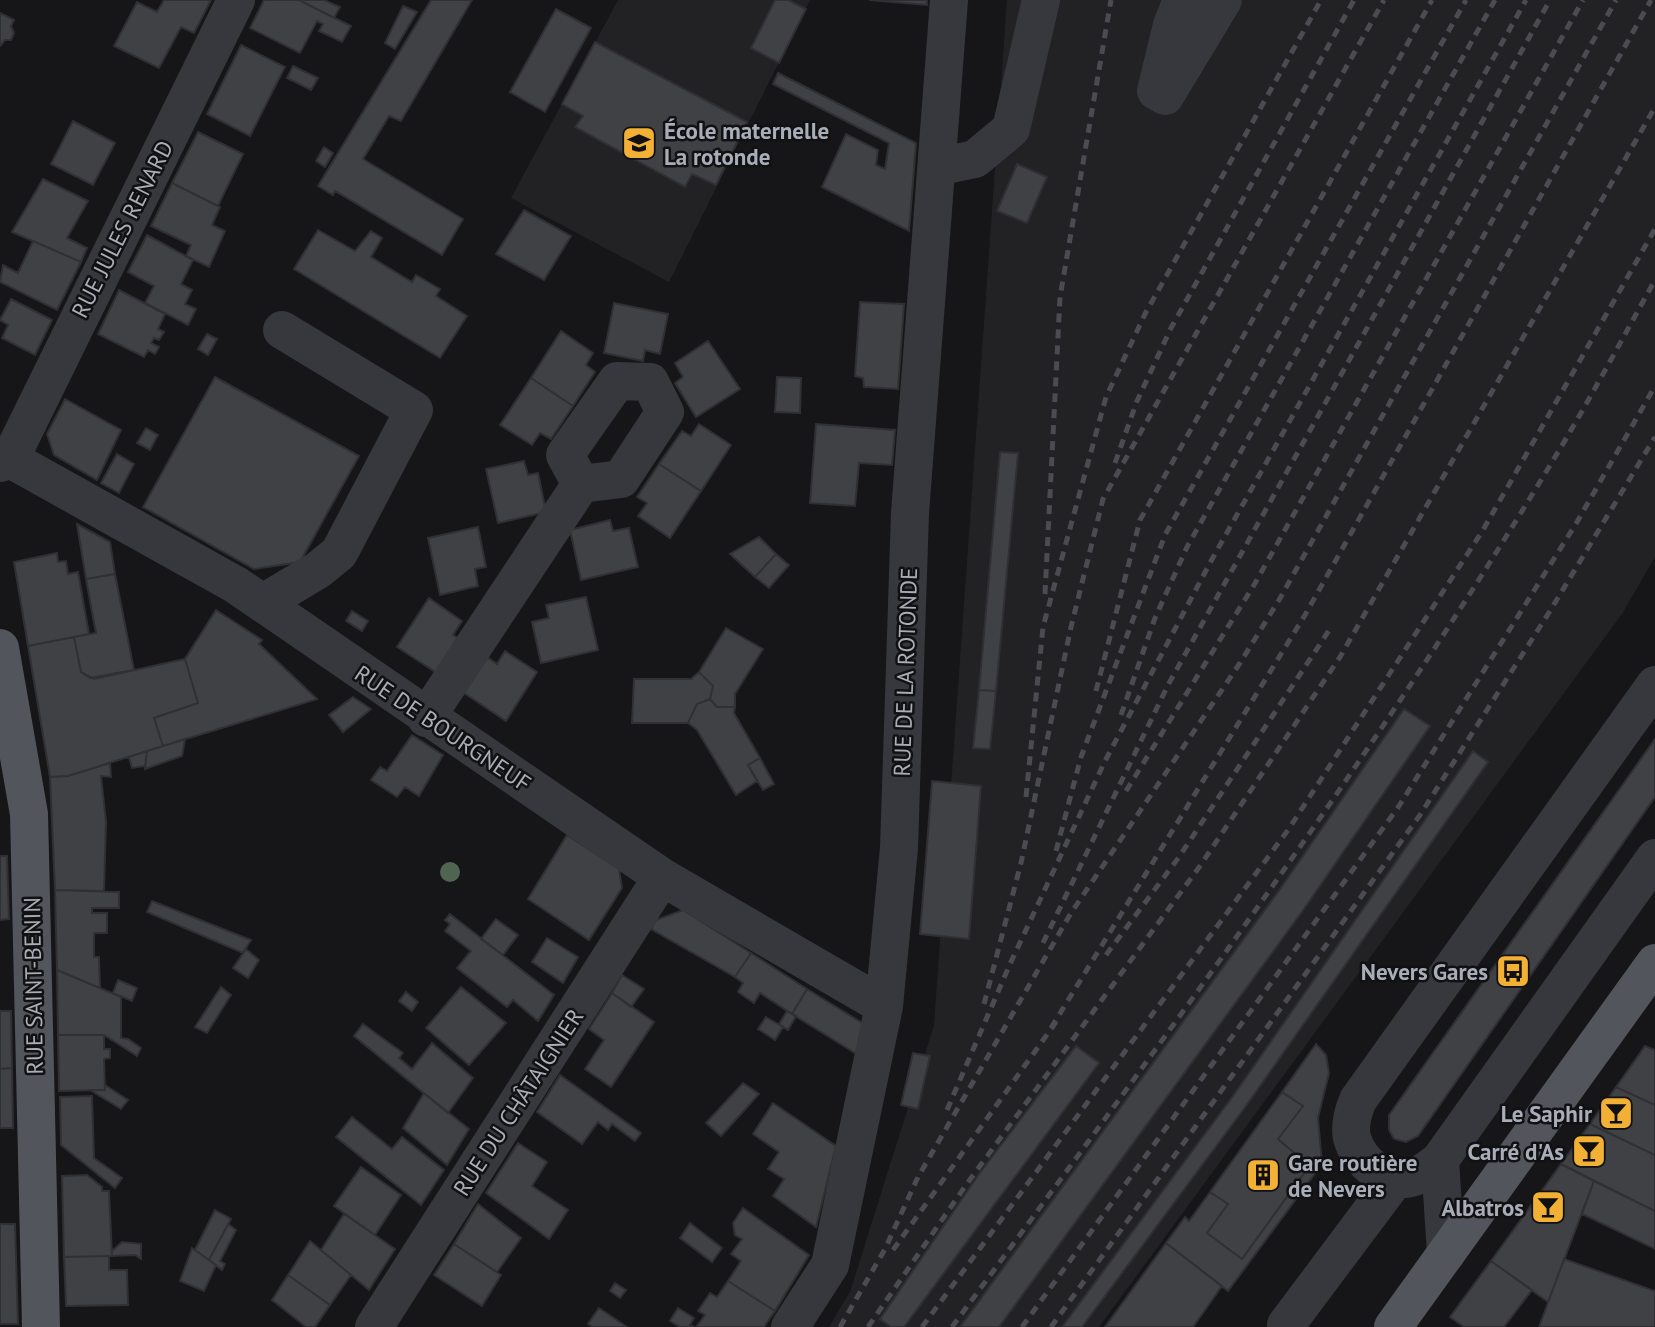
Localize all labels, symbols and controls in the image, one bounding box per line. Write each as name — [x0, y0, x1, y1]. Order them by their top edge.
place label: École maternelle La rotonde — [664, 116, 829, 171]
school or university icon: École maternelle La rotonde — [620, 124, 658, 162]
street label: RUE JULES RENARD — [65, 136, 179, 322]
street label: RUE DE LA ROTONDE — [887, 567, 923, 777]
street label: RUE DE BOURGNEUF — [349, 658, 537, 798]
street label: RUE SAINT-BENIN — [17, 897, 49, 1075]
bus stop icon: Nevers Gares — [1494, 952, 1532, 990]
place label: Nevers Gares — [1361, 957, 1488, 986]
street label: RUE DU CHÂTAIGNIER — [447, 1003, 589, 1201]
bar icon: Le Saphir — [1597, 1094, 1635, 1132]
place label: Le Saphir — [1501, 1099, 1593, 1128]
bar icon: Carré d'As — [1570, 1132, 1608, 1170]
place label: Carré d'As — [1467, 1137, 1564, 1166]
place label: Gare routière de Nevers — [1288, 1148, 1417, 1203]
building icon: Gare routière de Nevers — [1244, 1156, 1282, 1194]
bar icon: Albatros — [1529, 1188, 1567, 1226]
place label: Albatros — [1441, 1193, 1524, 1222]

